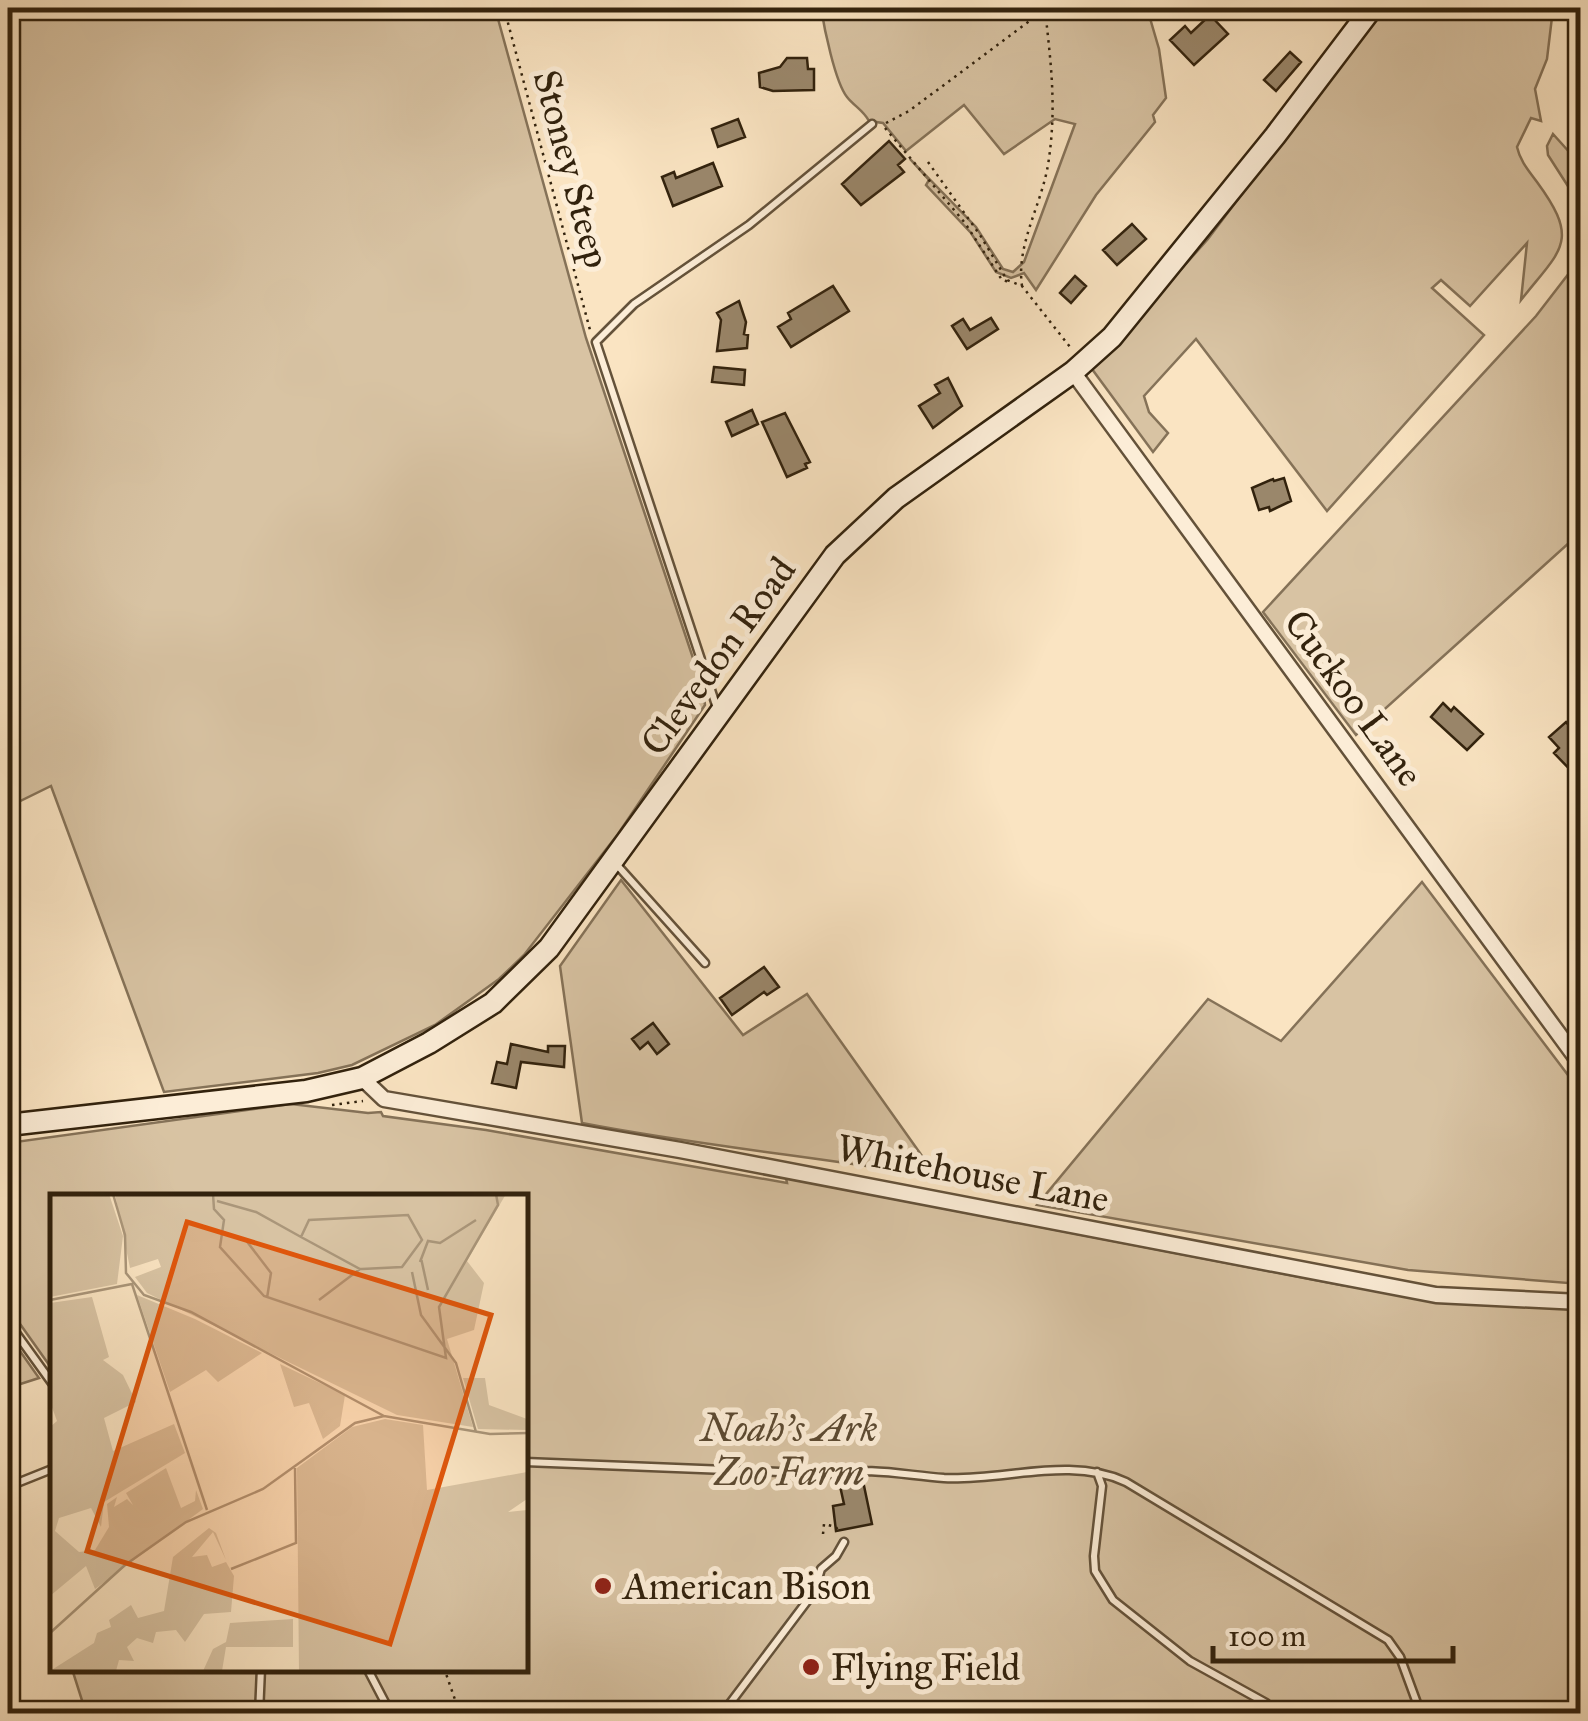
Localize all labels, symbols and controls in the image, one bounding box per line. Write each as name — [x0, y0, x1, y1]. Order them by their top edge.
street label: Stoney Steep — [524, 65, 620, 273]
street label: Clevedon Road — [631, 548, 805, 764]
street label: Cuckoo Lane — [1275, 601, 1433, 795]
street label: Whitehouse Lane — [833, 1124, 1113, 1222]
inset map — [50, 1194, 528, 1671]
park label: Noah's Ark Zoo Farm — [699, 1405, 877, 1495]
place label: American Bison — [621, 1563, 871, 1609]
marker: American Bison — [592, 1575, 614, 1597]
scale bar — [1213, 1601, 1453, 1663]
text: 100 m — [1228, 1618, 1306, 1654]
place label: Flying Field — [831, 1644, 1020, 1690]
marker: Flying Field — [800, 1656, 822, 1678]

